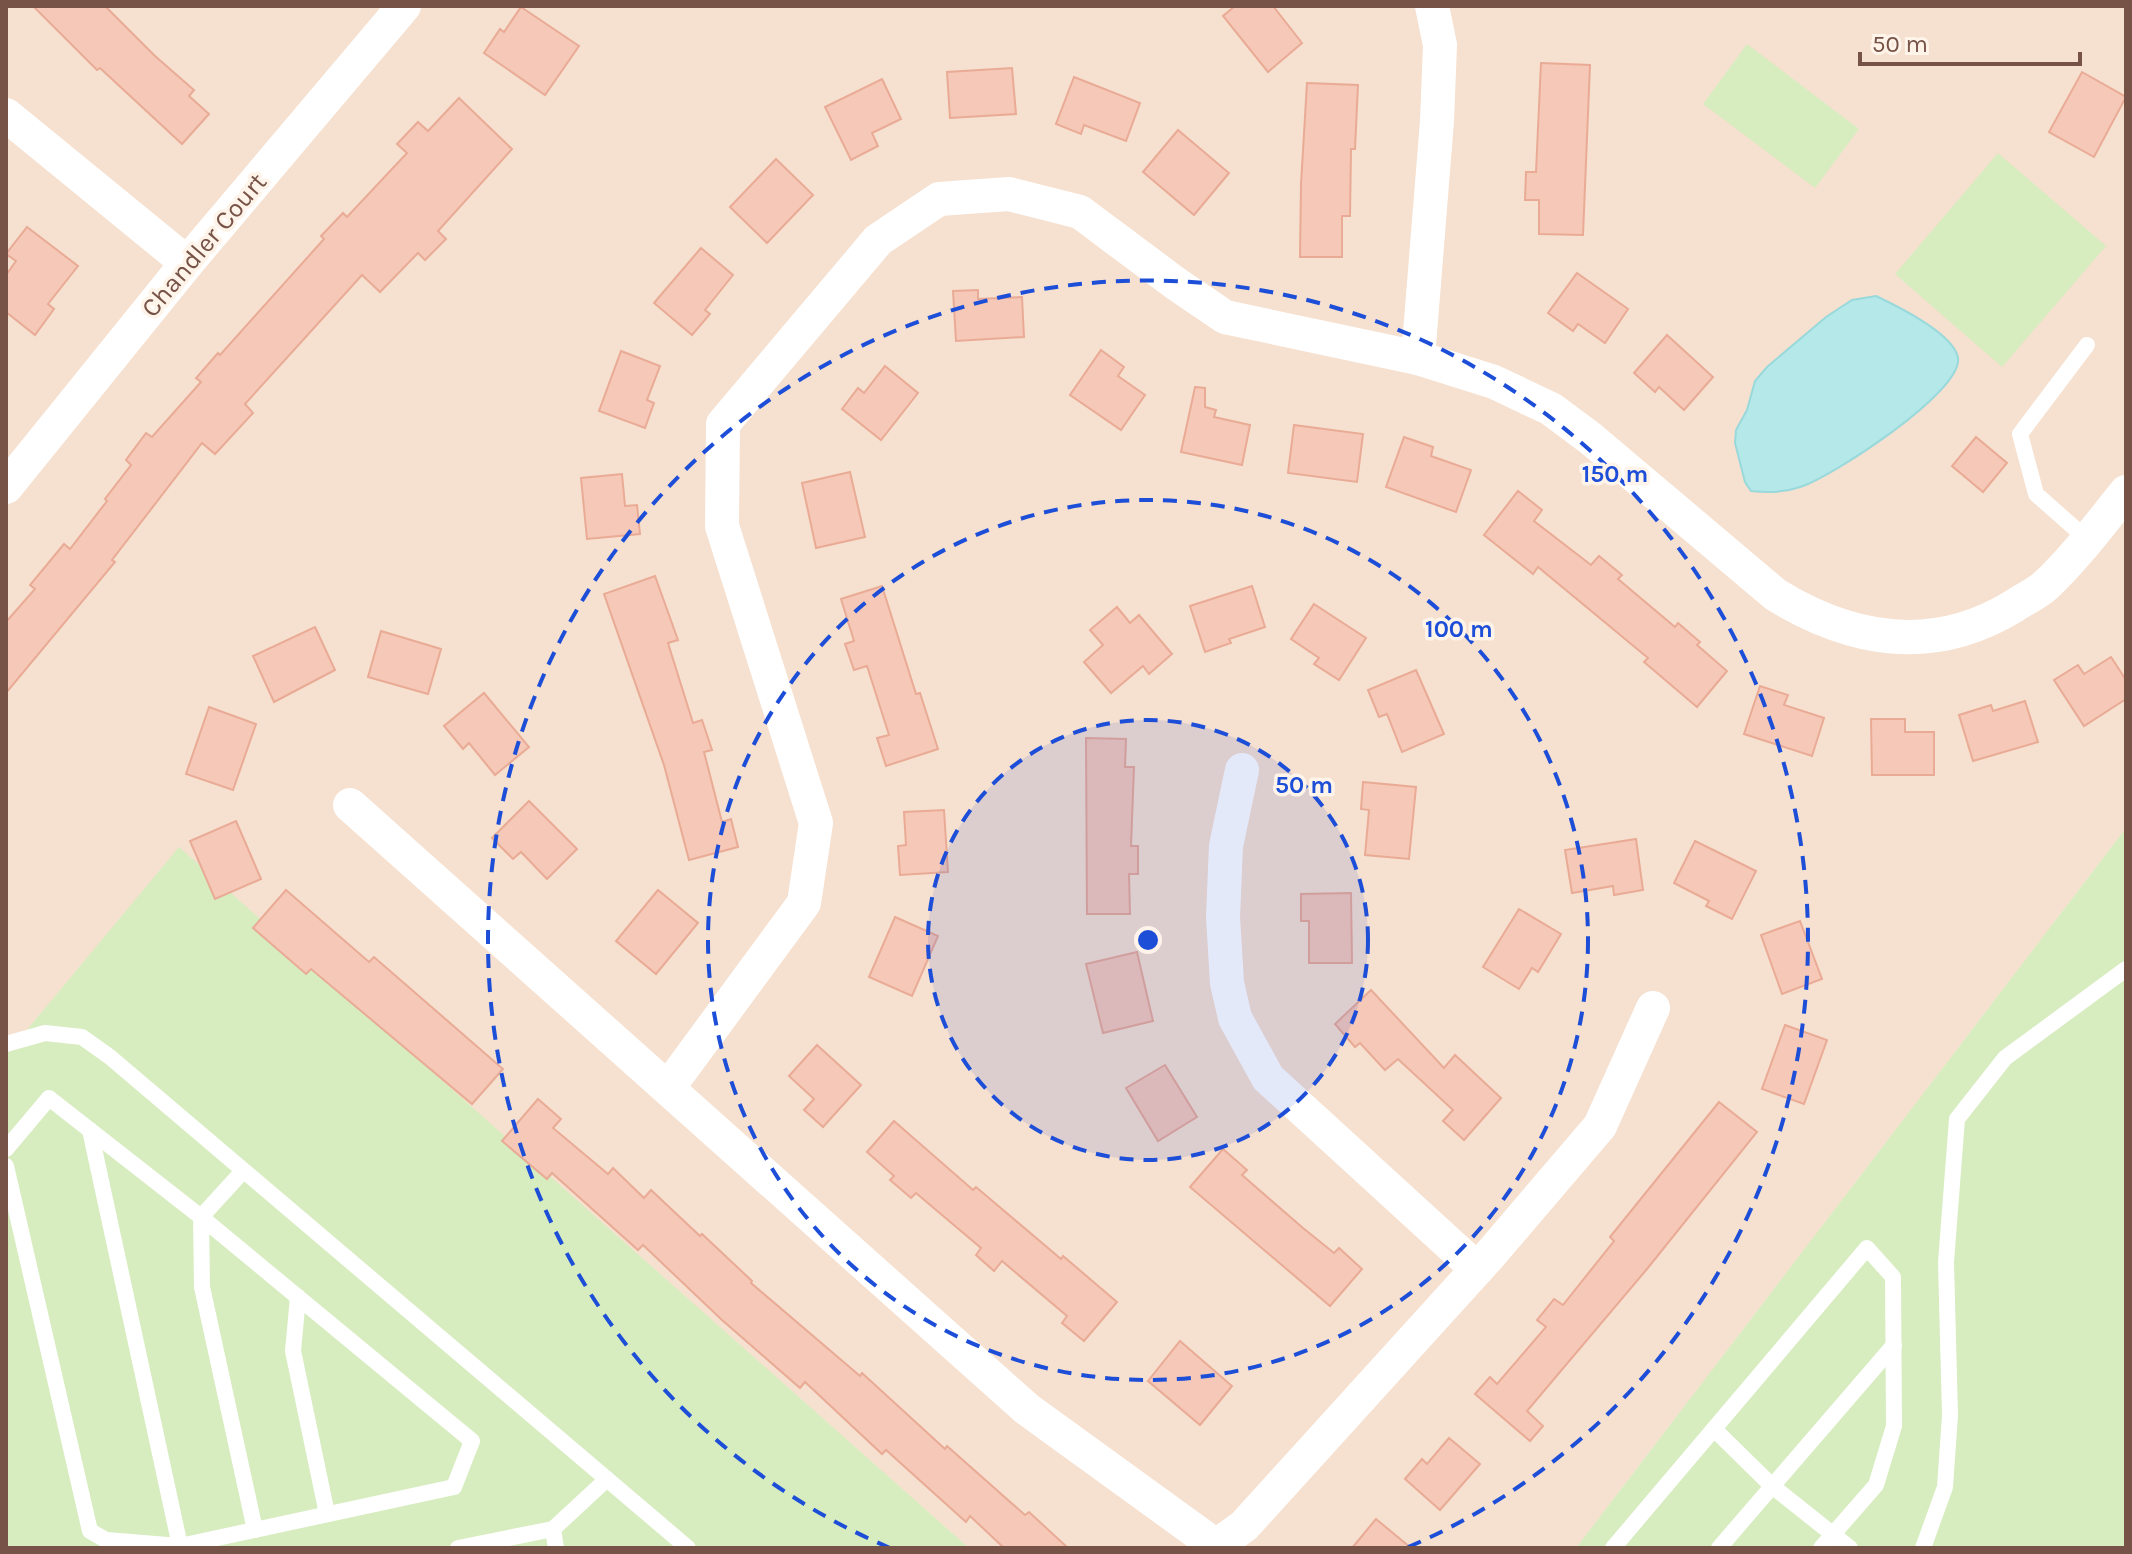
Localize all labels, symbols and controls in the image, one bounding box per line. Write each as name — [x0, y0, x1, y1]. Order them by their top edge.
scale bar — [1860, 16, 2080, 66]
text: 50 m — [1872, 30, 1928, 58]
street label: Chandler Court — [135, 167, 273, 323]
text: 150 m — [1582, 460, 1648, 488]
text: 100 m — [1425, 615, 1493, 643]
text: 50 m — [1275, 771, 1333, 799]
centre of rings — [1134, 926, 1162, 954]

